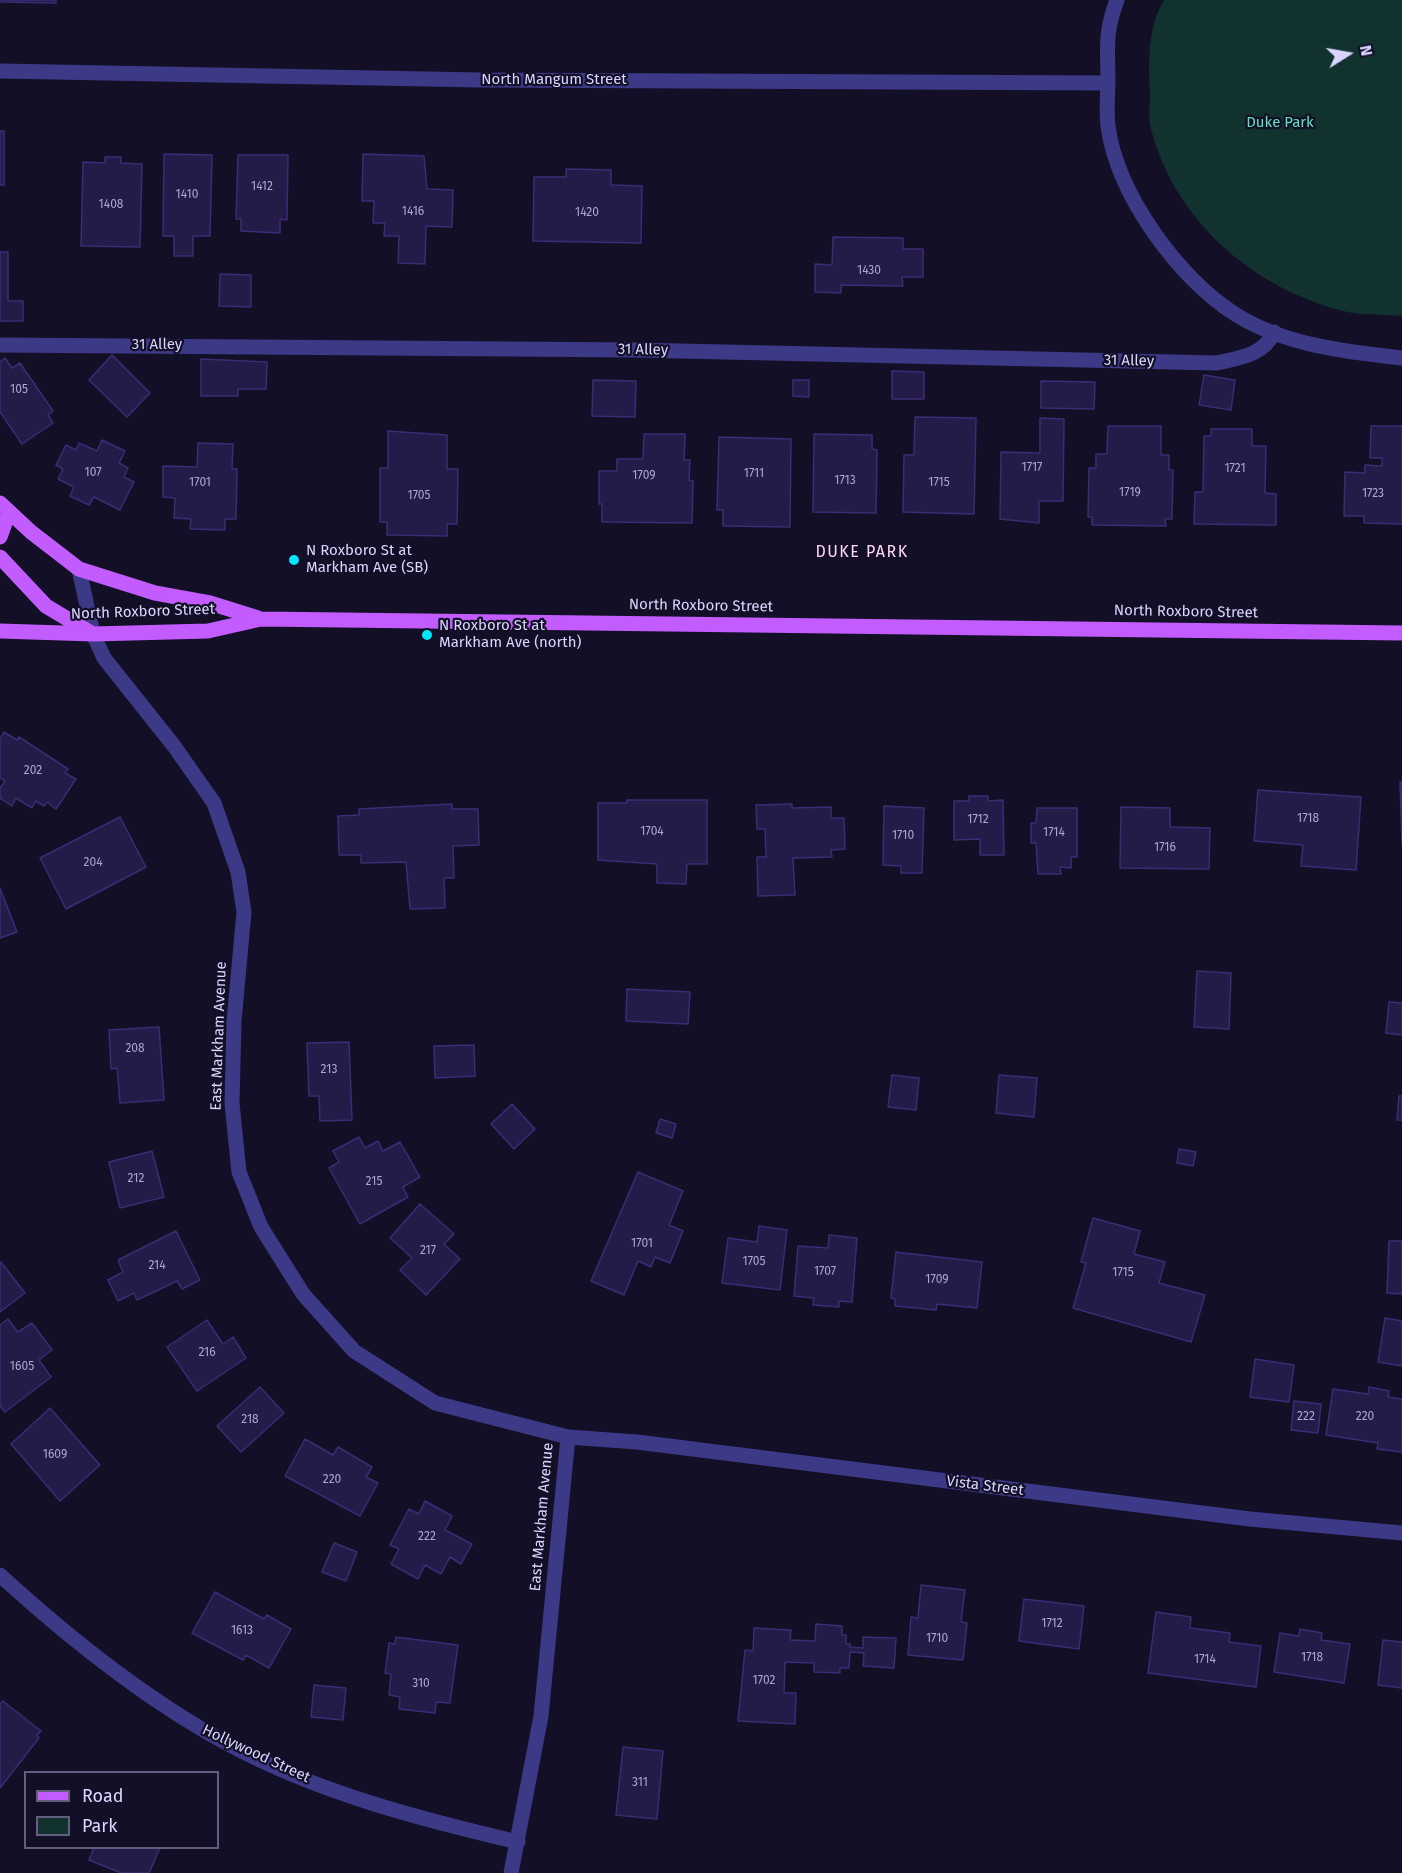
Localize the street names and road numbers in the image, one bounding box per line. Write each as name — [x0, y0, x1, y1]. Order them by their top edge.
street label: North Mangum Street — [481, 71, 627, 89]
street label: 31 Alley — [132, 336, 182, 354]
street label: 31 Alley — [618, 341, 668, 359]
street label: 31 Alley — [1104, 352, 1154, 370]
street label: North Roxboro Street — [629, 596, 773, 616]
street label: North Roxboro Street — [71, 600, 215, 624]
street label: North Roxboro Street — [1114, 602, 1258, 622]
street label: East Markham Avenue — [207, 961, 231, 1111]
street label: East Markham Avenue — [527, 1442, 557, 1592]
street label: Vista Street — [945, 1472, 1025, 1500]
street label: Hollywood Street — [199, 1721, 313, 1787]

